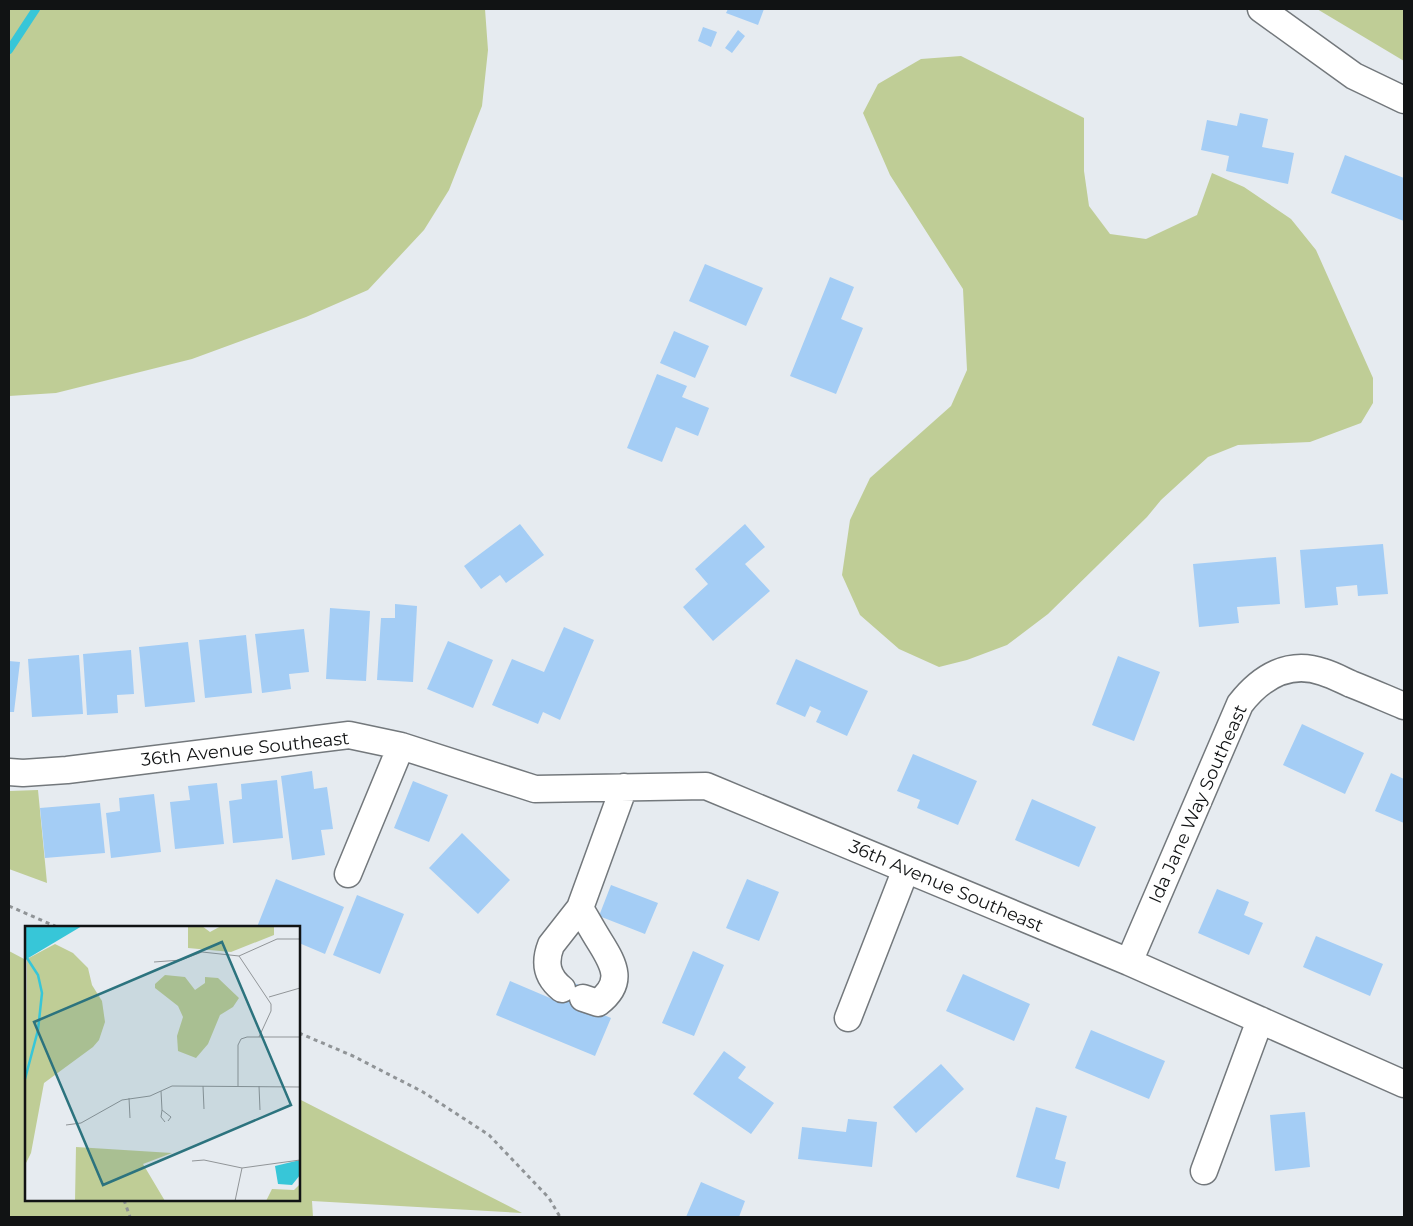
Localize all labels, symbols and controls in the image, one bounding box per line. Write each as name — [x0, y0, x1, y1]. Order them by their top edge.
street label: Ida Jane Way Southeast — [1144, 701, 1252, 907]
street label: 36th Avenue Southeast — [140, 727, 350, 771]
street label: 36th Avenue Southeast — [845, 835, 1047, 937]
inset map — [25, 926, 300, 1201]

